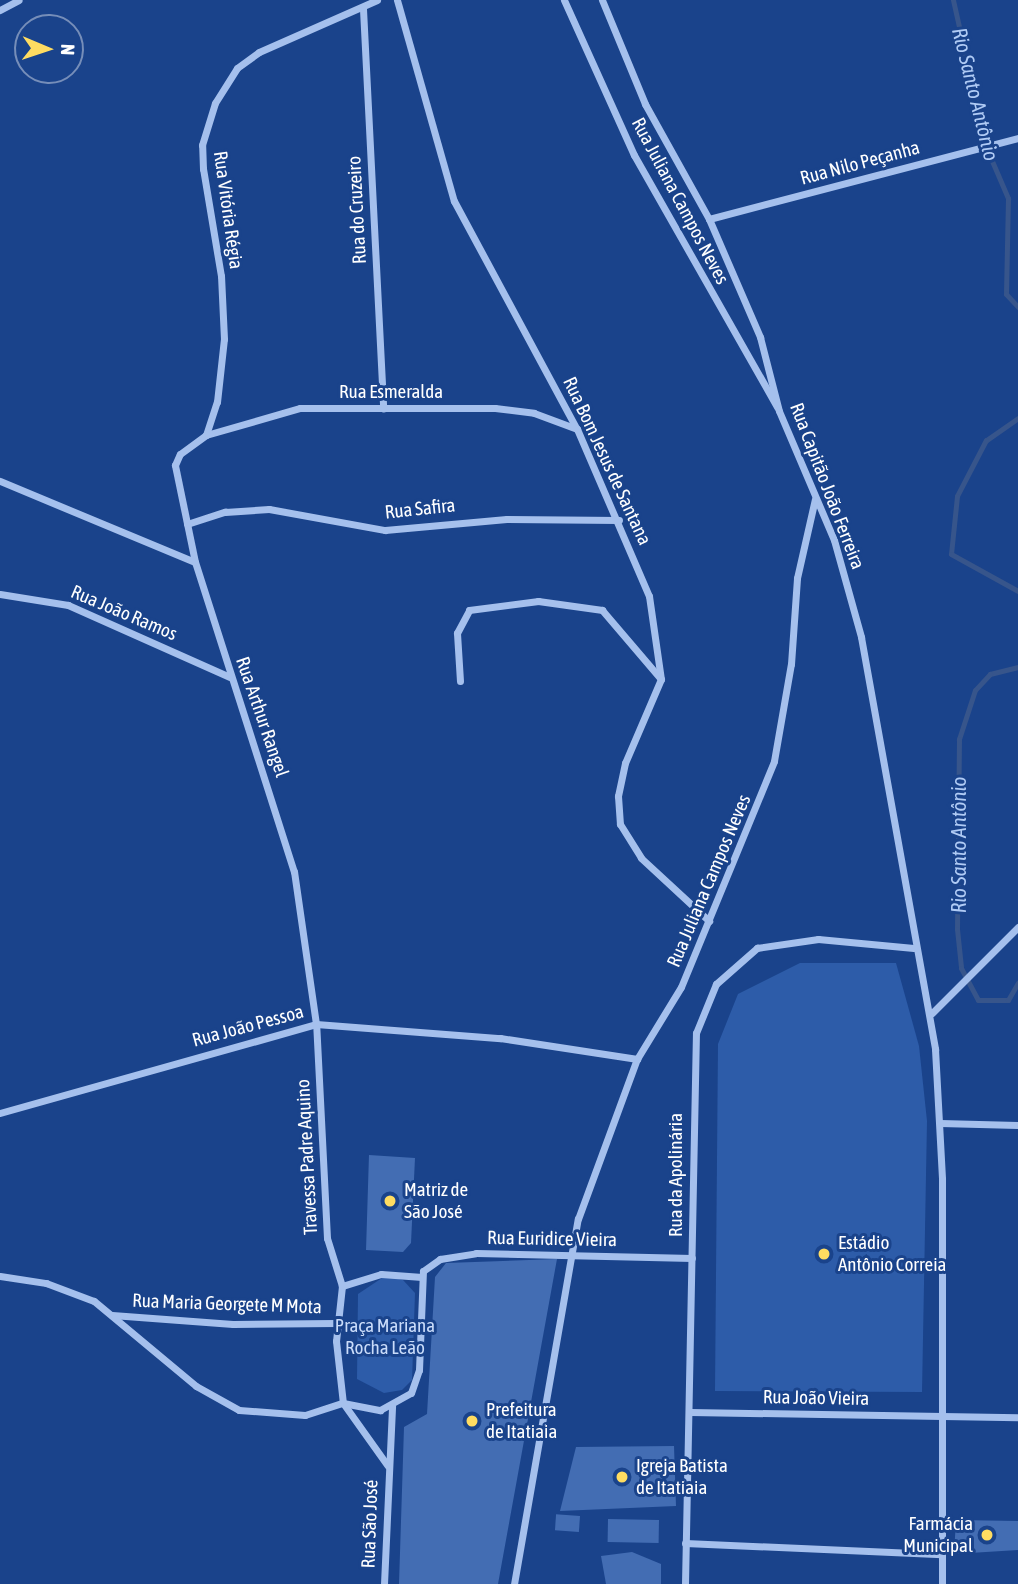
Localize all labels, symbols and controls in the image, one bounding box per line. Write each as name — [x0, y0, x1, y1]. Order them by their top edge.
north arrow — [14, 14, 84, 84]
water label: Rio Santo Antônio — [947, 25, 1005, 163]
text: N — [57, 44, 79, 56]
street label: Rua Juliana Campos Neves — [626, 114, 734, 288]
street label: Rua Nilo Peçanha — [798, 136, 922, 190]
street label: Rua Vitória Régia — [208, 150, 248, 270]
street label: Rua do Cruzeiro — [343, 155, 371, 265]
street label: Rua Bom Jesus de Santana — [558, 373, 656, 549]
street label: Rua Esmeralda — [339, 381, 443, 403]
street label: Rua Capitão João Ferreira — [785, 400, 869, 572]
street label: Rua Safira — [384, 494, 456, 524]
street label: Rua João Ramos — [67, 580, 181, 646]
street label: Rua Arthur Rangel — [231, 654, 293, 780]
water label: Rio Santo Antônio — [945, 777, 971, 913]
street label: Rua Juliana Campos Neves — [662, 791, 756, 971]
street label: Rua João Pessoa — [190, 1000, 306, 1052]
street label: Travessa Padre Aquino — [292, 1079, 322, 1235]
street label: Rua da Apolinária — [665, 1113, 687, 1237]
place label: Matriz de São José — [404, 1179, 468, 1223]
marker: Matriz de São José — [382, 1193, 398, 1209]
street label: Rua Euridice Vieira — [487, 1226, 617, 1252]
place label: Estádio Antônio Correia — [838, 1232, 946, 1276]
marker: Estádio Antônio Correia — [816, 1246, 832, 1262]
street label: Rua Maria Georgete M Mota — [132, 1289, 322, 1319]
park label: Praça Mariana Rocha Leão — [335, 1315, 435, 1359]
street label: Rua João Vieira — [763, 1386, 869, 1410]
place label: Prefeitura de Itatiaia — [486, 1399, 557, 1443]
marker: Prefeitura de Itatiaia — [464, 1413, 480, 1429]
place label: Igreja Batista de Itatiaia — [636, 1455, 728, 1499]
marker: Igreja Batista de Itatiaia — [614, 1469, 630, 1485]
street label: Rua São José — [357, 1479, 383, 1569]
place label: Farmácia Municipal — [903, 1513, 973, 1557]
marker: Farmácia Municipal — [979, 1527, 995, 1543]

